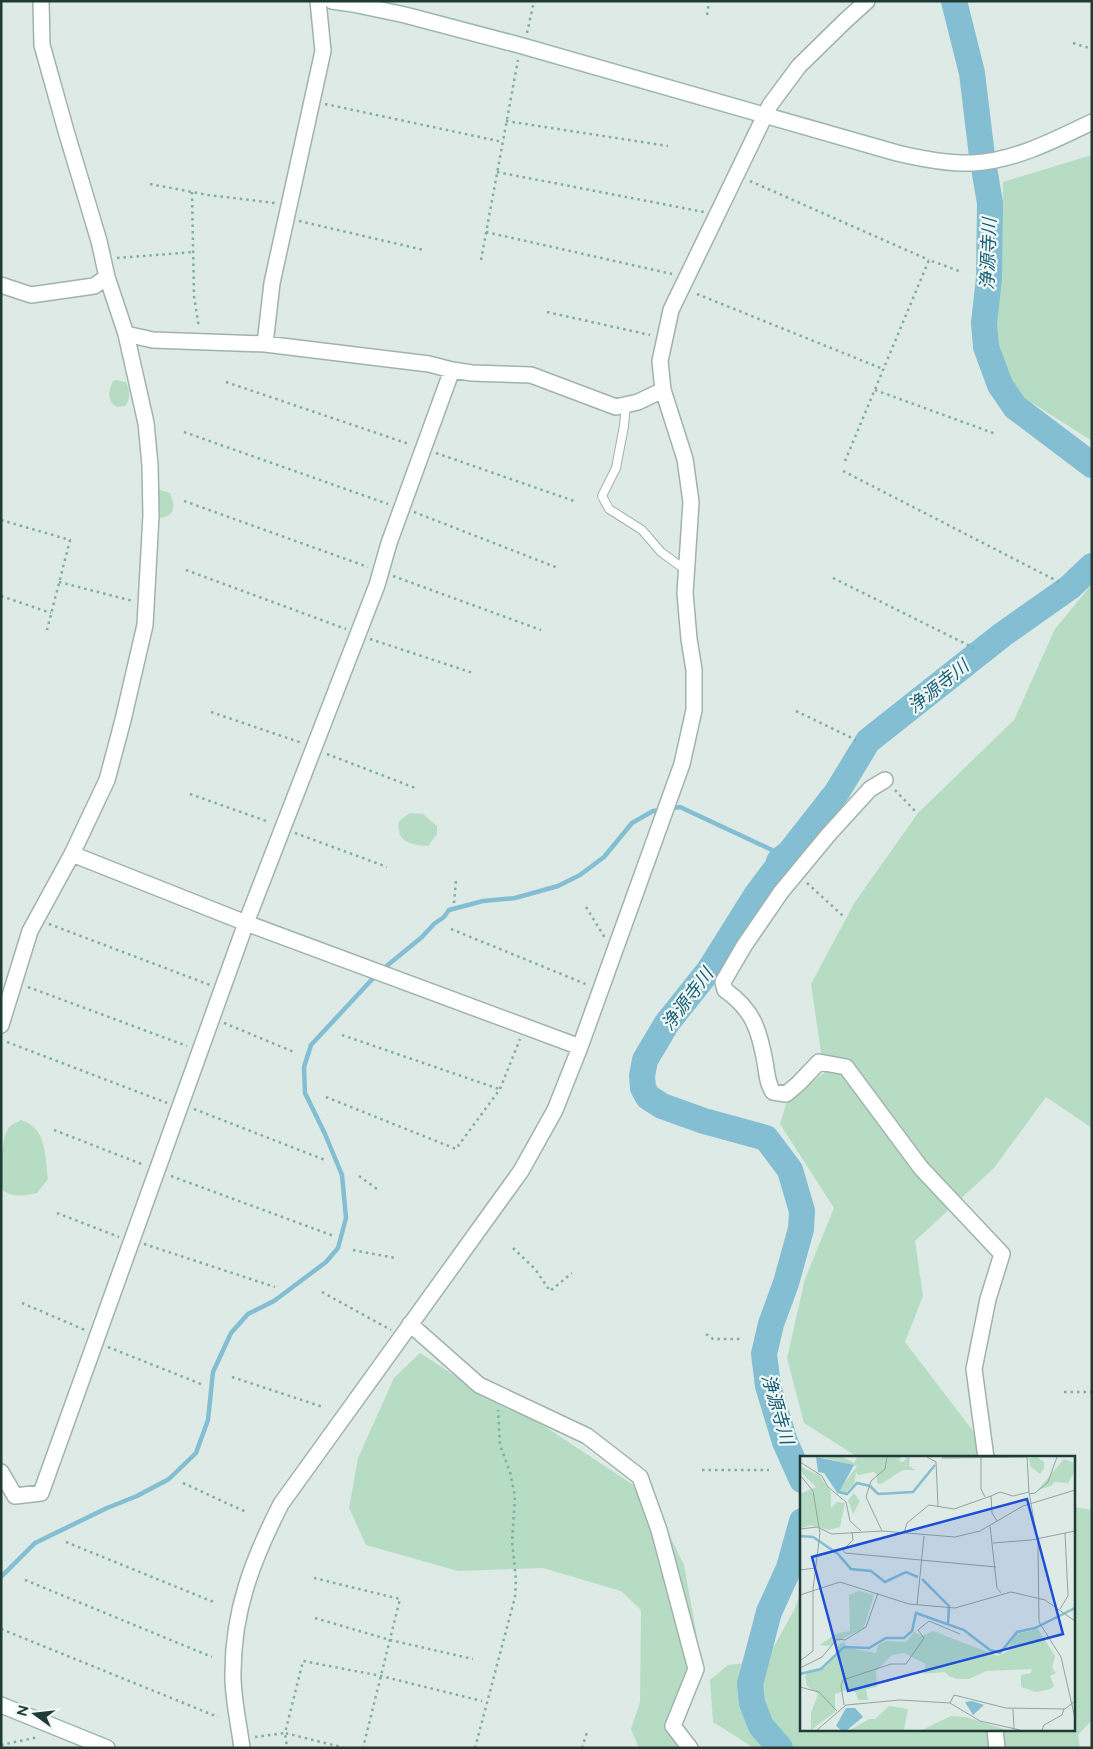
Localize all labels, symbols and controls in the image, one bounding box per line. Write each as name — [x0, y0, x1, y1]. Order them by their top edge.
water label: 浄源寺川 — [976, 216, 1000, 290]
water label: 浄源寺川 — [903, 654, 974, 717]
water label: 浄源寺川 — [657, 962, 718, 1034]
water label: 浄源寺川 — [758, 1372, 799, 1448]
inset map — [800, 1456, 1076, 1732]
north arrow — [10, 1689, 60, 1739]
text: N — [13, 1703, 32, 1718]

